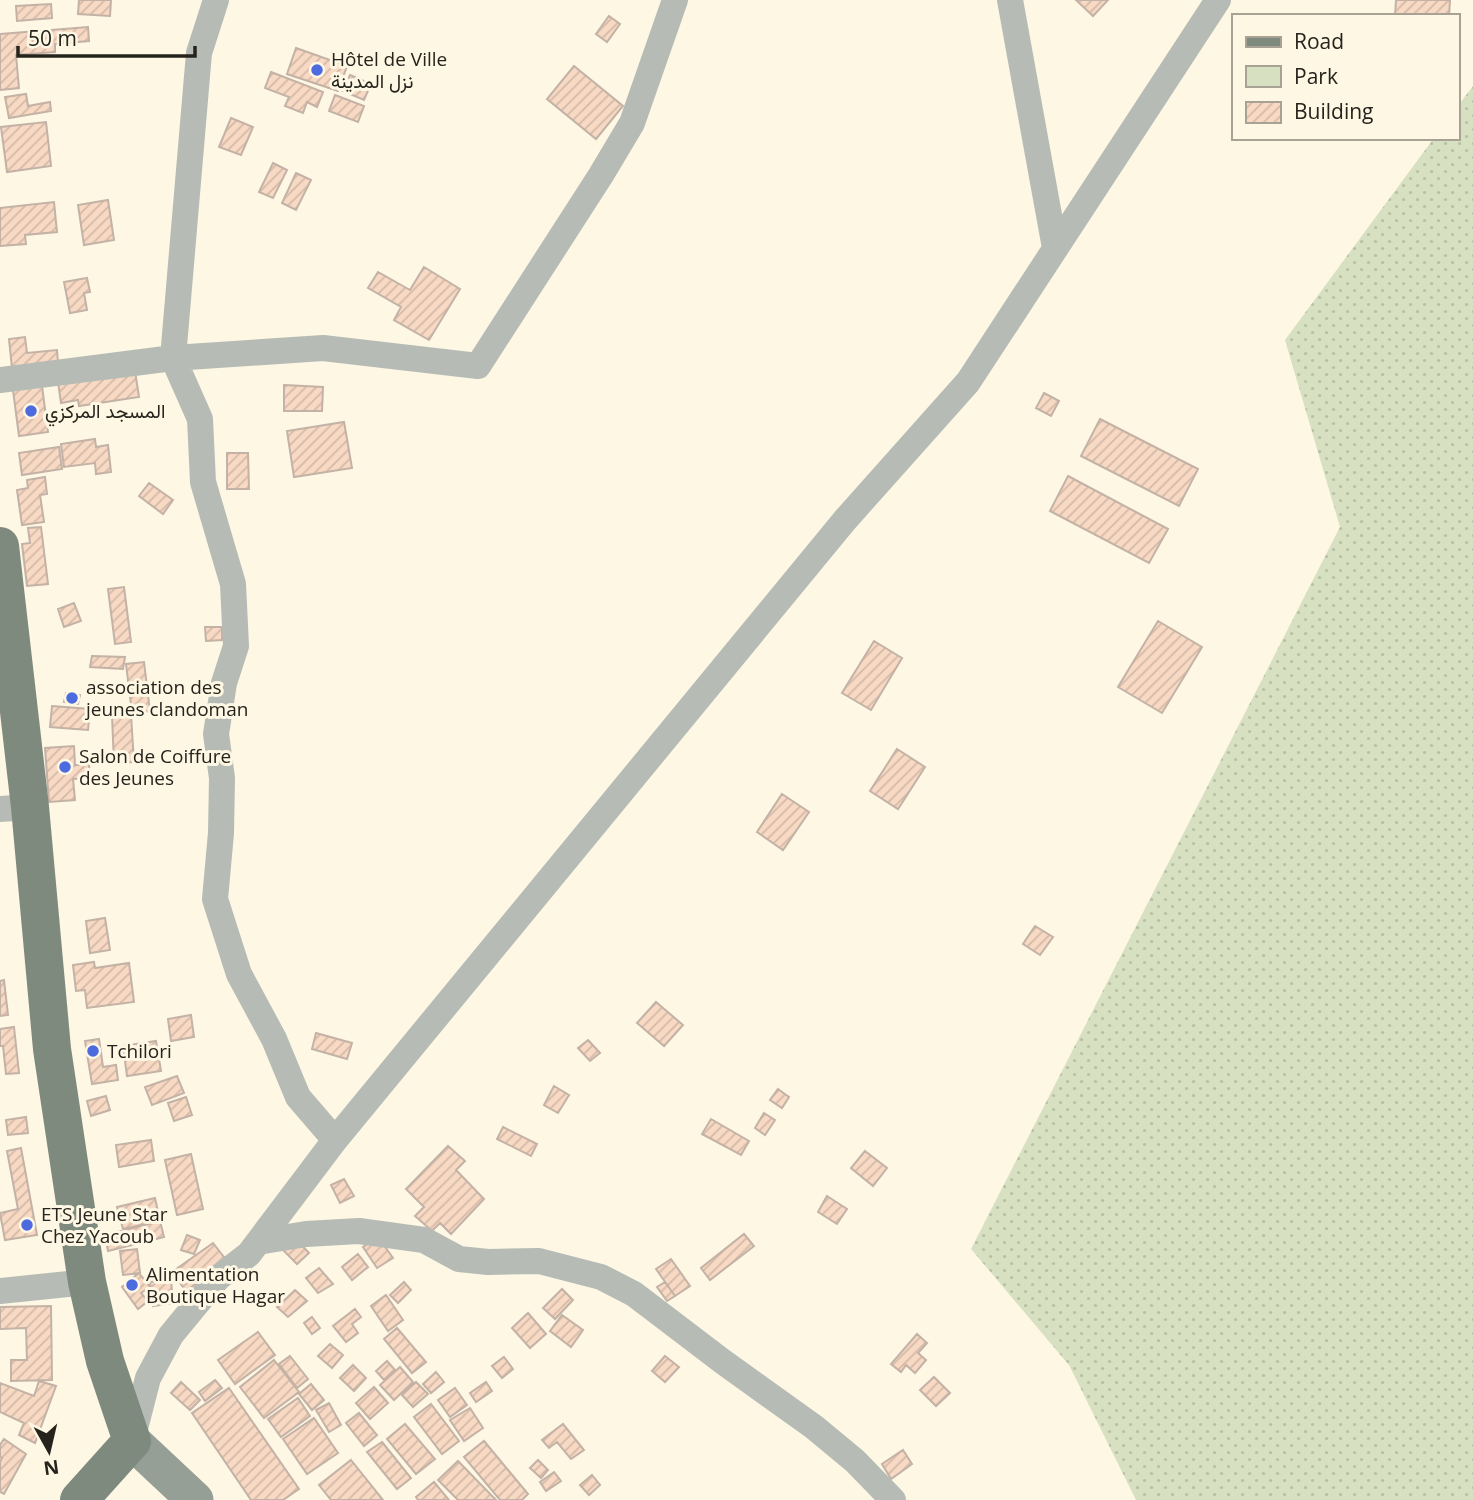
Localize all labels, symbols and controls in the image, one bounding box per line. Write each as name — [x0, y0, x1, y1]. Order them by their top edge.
scale bar — [18, 14, 194, 58]
legend — [1232, 14, 1459, 140]
text: 50 m — [28, 24, 77, 52]
text: Road — [1294, 27, 1344, 55]
place label: Hôtel de Ville نزل المدينة — [331, 46, 447, 94]
marker: Hôtel de Ville نزل المدينة — [309, 62, 325, 78]
text: Park — [1294, 62, 1338, 90]
text: Building — [1294, 97, 1373, 125]
place label: المسجد المركزي — [45, 398, 165, 427]
marker: المسجد المركزي — [23, 403, 39, 419]
place label: association des jeunes clandoman — [84, 674, 248, 722]
marker: association des jeunes clandoman — [64, 690, 80, 706]
place label: Salon de Coiffure des Jeunes — [79, 743, 231, 791]
marker: Salon de Coiffure des Jeunes — [57, 759, 73, 775]
place label: Tchilori — [107, 1038, 172, 1064]
marker: Tchilori — [85, 1043, 101, 1059]
place label: ETS Jeune Star Chez Yacoub — [41, 1201, 168, 1249]
marker: ETS Jeune Star Chez Yacoub — [19, 1217, 35, 1233]
place label: Alimentation Boutique Hagar — [146, 1261, 285, 1309]
marker: Alimentation Boutique Hagar — [124, 1277, 140, 1293]
north arrow — [14, 1416, 84, 1486]
text: N — [42, 1454, 61, 1482]

